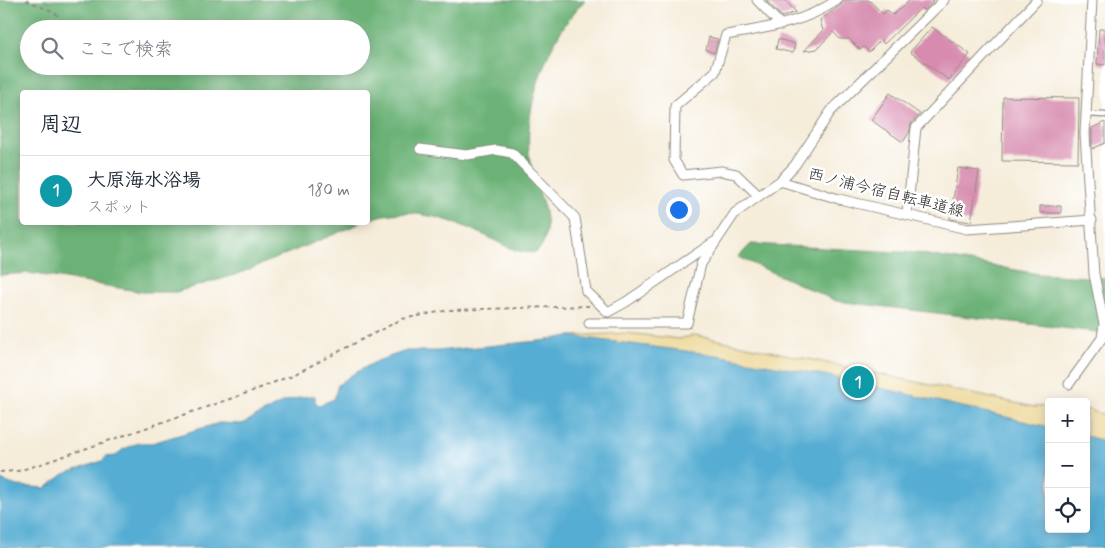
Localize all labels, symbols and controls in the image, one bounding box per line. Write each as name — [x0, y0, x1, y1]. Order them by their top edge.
search box — [20, 20, 370, 75]
icon: search — [38, 34, 66, 62]
text: ここで検索 — [78, 37, 173, 62]
text: 周辺 — [40, 111, 82, 139]
street label: 西ノ浦今宿自転車道線 — [806, 163, 966, 223]
text: 大原海水浴場 — [87, 168, 201, 193]
text: 1 — [52, 180, 60, 201]
text: 180 m — [307, 180, 350, 201]
text: スポット — [87, 197, 151, 218]
your location — [666, 197, 692, 223]
pin: 1 — [842, 363, 874, 401]
map controls — [1045, 398, 1090, 533]
button: + — [1045, 398, 1090, 443]
button: − — [1045, 443, 1090, 488]
button: locate — [1045, 488, 1090, 533]

